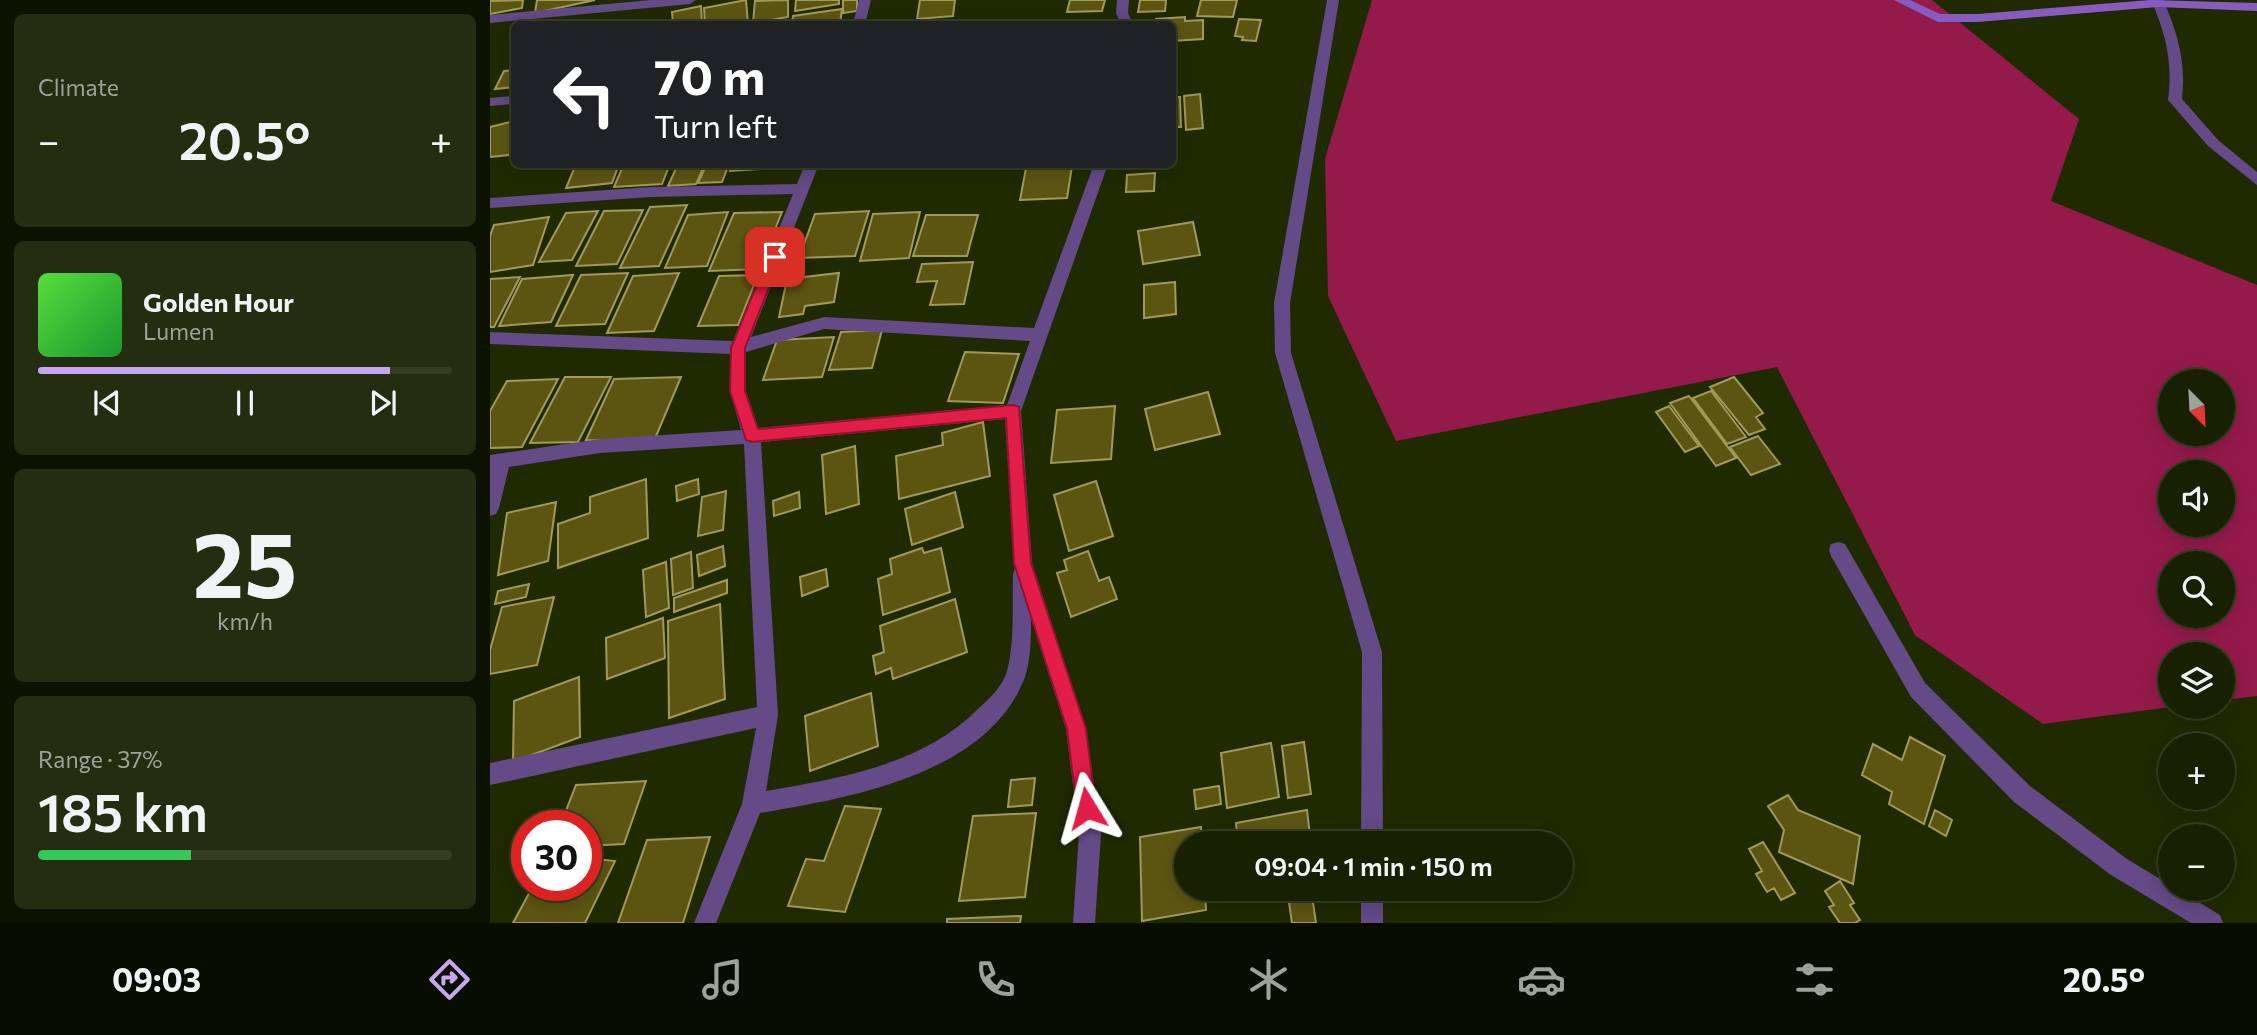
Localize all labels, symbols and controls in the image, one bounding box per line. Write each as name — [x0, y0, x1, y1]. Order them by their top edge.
text: 70 m — [654, 45, 765, 105]
icon: left — [539, 49, 630, 140]
text: Climate — [38, 73, 119, 101]
text: Turn left — [654, 105, 778, 145]
text: 20.5° — [179, 107, 310, 171]
text: − — [38, 116, 60, 163]
text: + — [430, 116, 452, 163]
pin — [745, 227, 805, 287]
icon: arrive — [756, 238, 794, 276]
text: Golden Hour — [143, 286, 294, 317]
text: Lumen — [143, 317, 214, 345]
north arrow — [2158, 369, 2235, 446]
map controls — [2158, 369, 2235, 901]
icon: previous — [88, 384, 126, 422]
icon: pause — [226, 384, 264, 422]
icon: next — [364, 384, 402, 422]
button: sound — [2158, 460, 2235, 537]
text: 25 — [193, 505, 297, 617]
button: search — [2158, 551, 2235, 628]
text: km/h — [217, 607, 273, 635]
button: layers — [2158, 642, 2235, 719]
button: + — [2158, 733, 2235, 810]
text: Range · 37% — [38, 745, 163, 773]
position arrow — [1050, 771, 1124, 845]
text: 185 km — [38, 779, 208, 843]
speed limit sign: 30 — [511, 810, 602, 901]
button: − — [2158, 824, 2235, 901]
text: 09:04 · 1 min · 150 m — [1254, 850, 1493, 881]
icon: directions — [425, 955, 474, 1004]
icon: music — [698, 955, 747, 1004]
icon: phone — [971, 955, 1020, 1004]
icon: climate — [1244, 955, 1293, 1004]
icon: car — [1517, 955, 1566, 1004]
icon: filters — [1790, 955, 1839, 1004]
text: 09:03 — [112, 959, 201, 999]
text: 20.5° — [2063, 959, 2145, 999]

